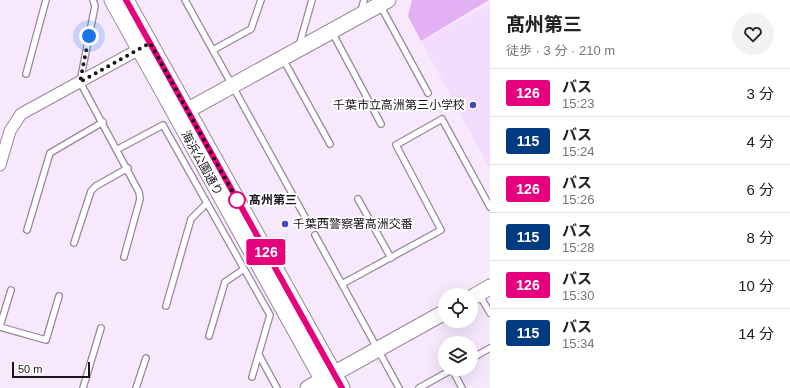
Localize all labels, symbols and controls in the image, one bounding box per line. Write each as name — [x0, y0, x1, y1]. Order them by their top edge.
button: heart — [732, 13, 774, 55]
text: 髙州第三 — [506, 14, 582, 35]
your location — [79, 26, 99, 46]
text: 徒歩 · 3 分 · 210 m — [506, 43, 615, 58]
text: バス — [562, 78, 592, 95]
text: 126 — [516, 85, 540, 101]
text: 3 分 — [746, 85, 774, 102]
text: 15:23 — [562, 96, 595, 111]
place label: 千葉市立高洲第三小学校 — [333, 98, 465, 112]
marker: 千葉市立高洲第三小学校 — [468, 100, 478, 110]
text: バス — [562, 126, 592, 143]
street label: 海浜公園通り — [178, 128, 226, 198]
text: 115 — [517, 133, 539, 149]
text: 4 分 — [746, 133, 774, 150]
text: 15:24 — [562, 144, 595, 159]
text: バス — [562, 174, 592, 191]
text: 126 — [516, 181, 540, 197]
text: 6 分 — [746, 181, 774, 198]
marker: 髙州第三 — [228, 191, 246, 209]
text: 15:26 — [562, 192, 595, 207]
place label: 髙州第三 — [249, 193, 297, 207]
place label: 千葉西警察署高洲交番 — [293, 217, 413, 231]
marker: 千葉西警察署高洲交番 — [280, 219, 290, 229]
text: バス — [562, 222, 592, 239]
text: 115 — [517, 229, 539, 245]
text: 8 分 — [746, 229, 774, 246]
line badge: 126 — [243, 239, 289, 265]
text: 15:28 — [562, 240, 595, 255]
text: 126 — [254, 244, 278, 260]
text: バス — [562, 270, 592, 287]
text: 126 — [516, 277, 540, 293]
text: 10 分 — [738, 277, 774, 294]
map controls — [438, 288, 478, 376]
button: locate — [438, 288, 478, 328]
text: 15:30 — [562, 288, 595, 303]
text: バス — [562, 318, 592, 335]
text: 115 — [517, 325, 539, 341]
text: 14 分 — [738, 325, 774, 342]
button: layers — [438, 336, 478, 376]
text: 15:34 — [562, 336, 595, 351]
scale bar — [12, 360, 90, 379]
text: 50 m — [18, 363, 42, 375]

